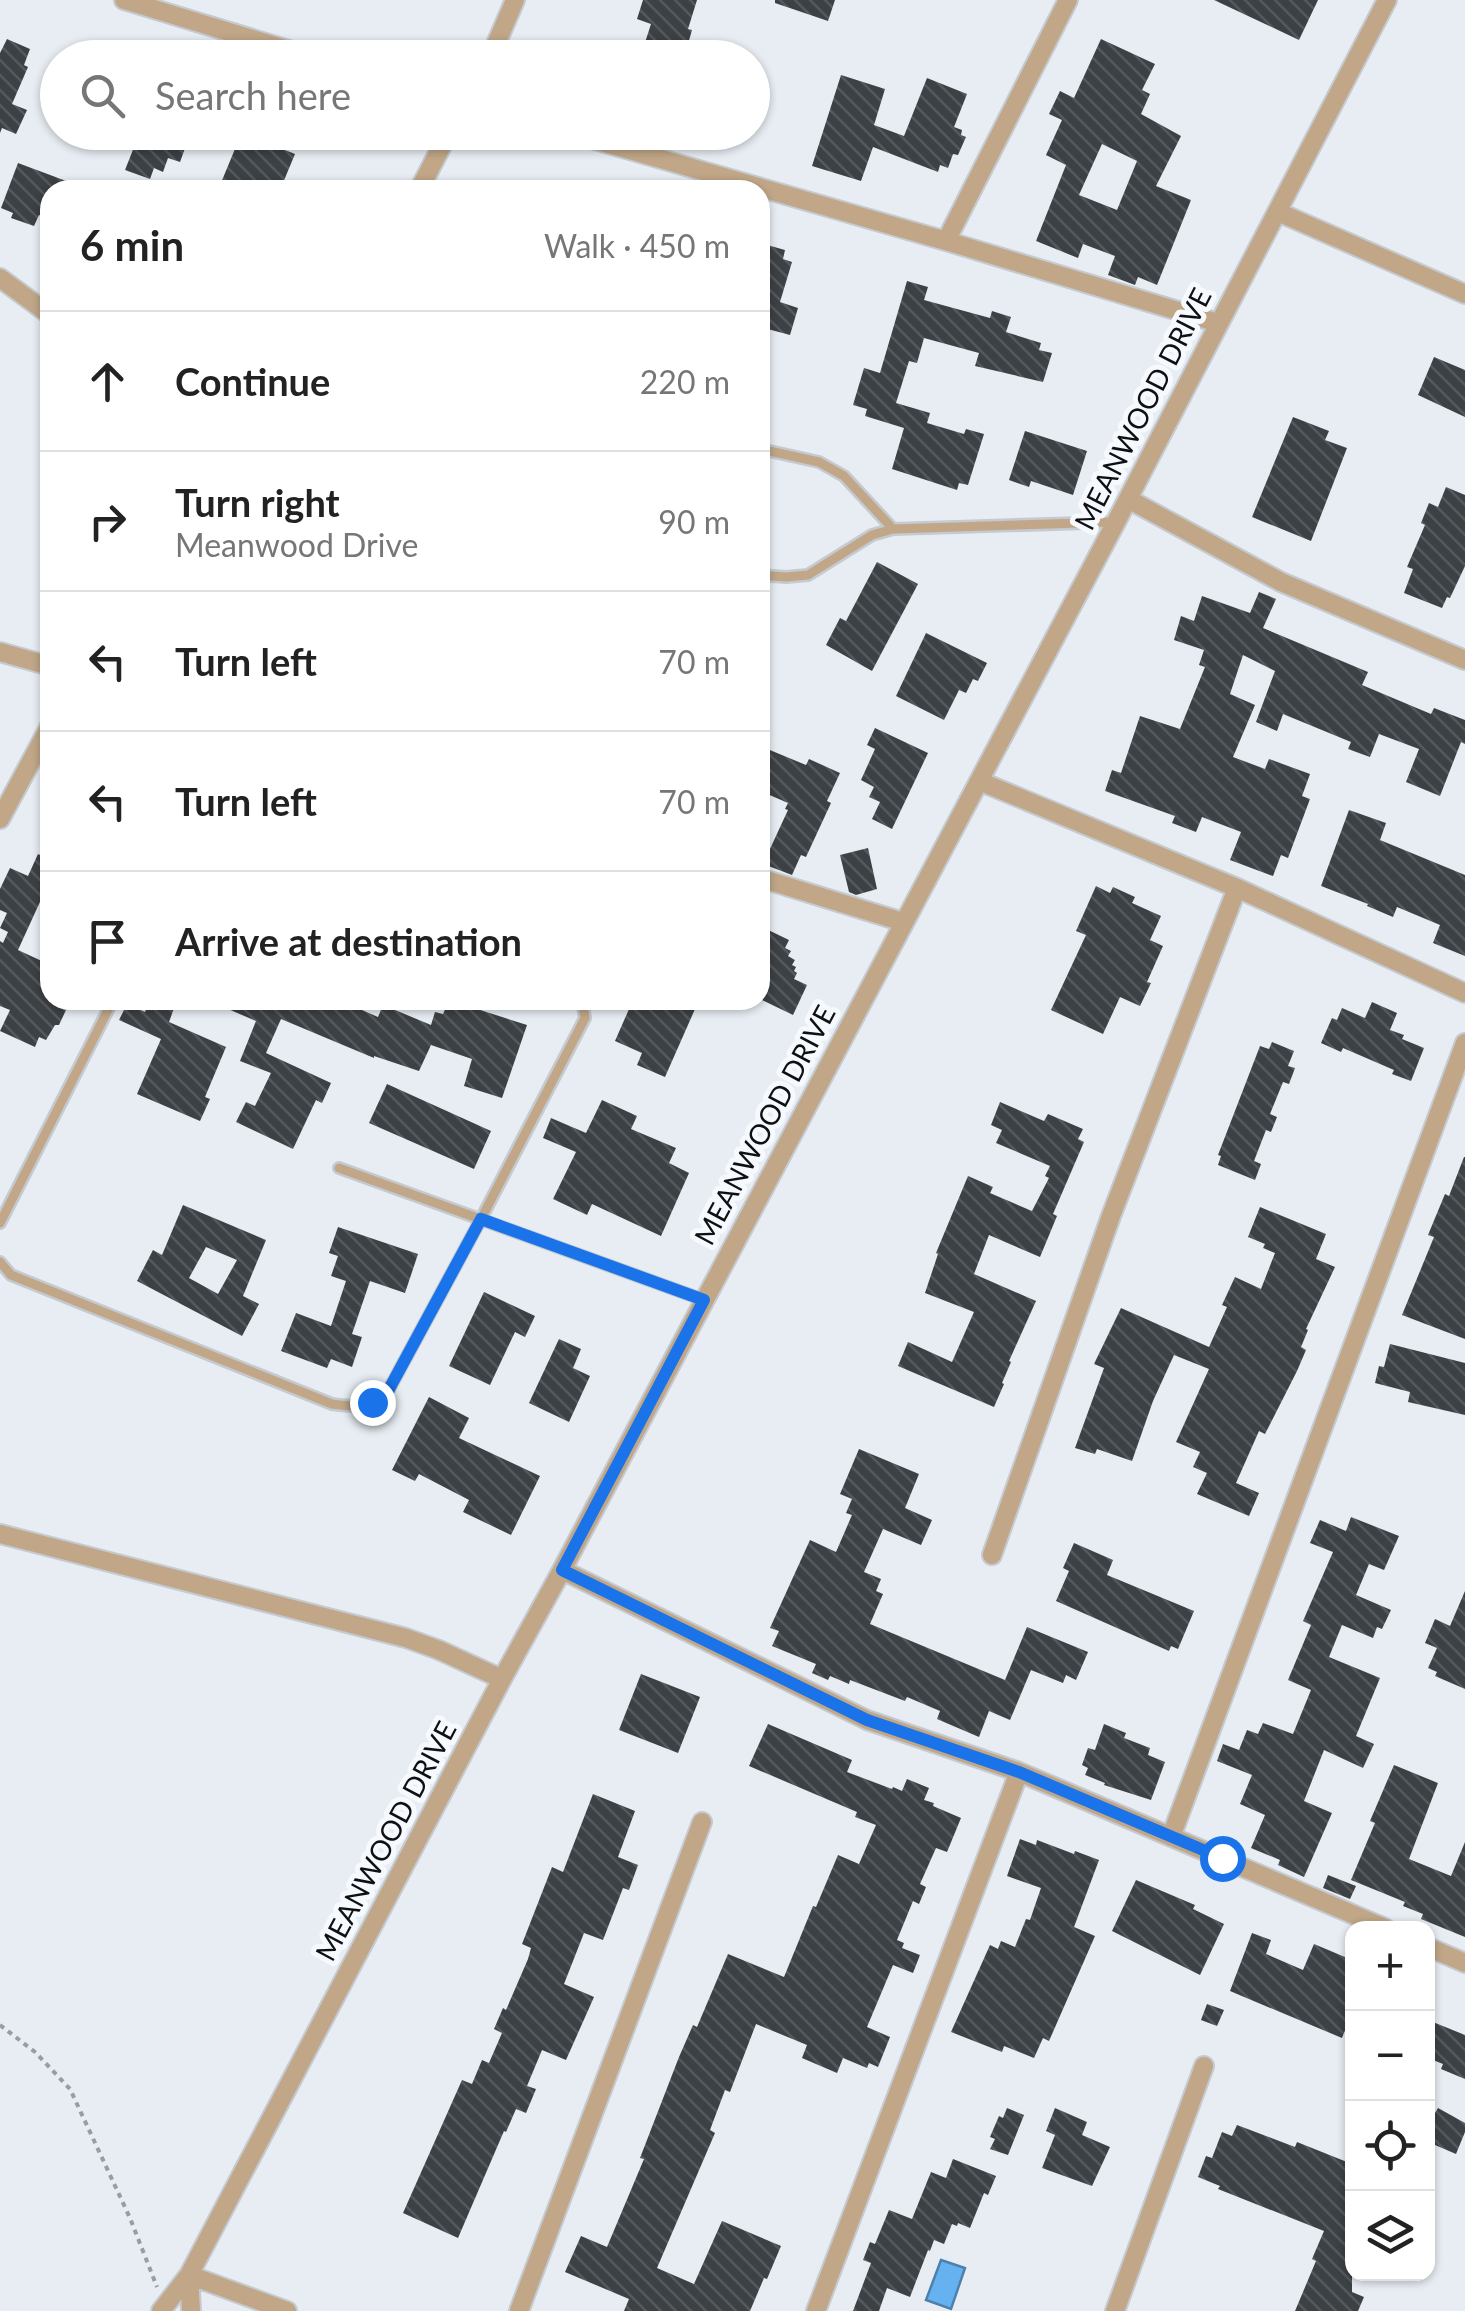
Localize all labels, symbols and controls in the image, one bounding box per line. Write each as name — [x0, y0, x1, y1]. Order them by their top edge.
search box — [40, 40, 770, 150]
icon: search — [75, 68, 130, 123]
text: Search here — [155, 72, 351, 118]
text: 6 min — [80, 220, 184, 270]
text: Walk · 450 m — [544, 226, 730, 265]
street label: MEANWOOD DRIVE — [1067, 282, 1218, 535]
icon: ahead — [80, 354, 135, 409]
text: Continue — [175, 358, 330, 404]
text: 220 m — [640, 362, 730, 401]
text: Turn right — [175, 479, 340, 525]
icon: right — [80, 494, 135, 549]
text: 90 m — [658, 502, 730, 541]
text: Meanwood Drive — [175, 525, 418, 564]
icon: left — [80, 634, 135, 689]
text: Turn left — [175, 638, 317, 684]
text: 70 m — [658, 642, 730, 681]
icon: left — [80, 774, 135, 829]
text: Turn left — [175, 778, 317, 824]
text: 70 m — [658, 782, 730, 821]
icon: arrive — [80, 914, 135, 969]
text: Arrive at destination — [175, 918, 522, 964]
street label: MEANWOOD DRIVE — [687, 999, 842, 1250]
route end — [350, 1380, 396, 1426]
street label: MEANWOOD DRIVE — [308, 1715, 463, 1966]
route start — [1200, 1836, 1246, 1882]
map controls — [1345, 1921, 1435, 2281]
button: + — [1345, 1921, 1435, 2011]
button: − — [1345, 2011, 1435, 2101]
button: locate — [1345, 2101, 1435, 2191]
button: layers — [1345, 2191, 1435, 2281]

